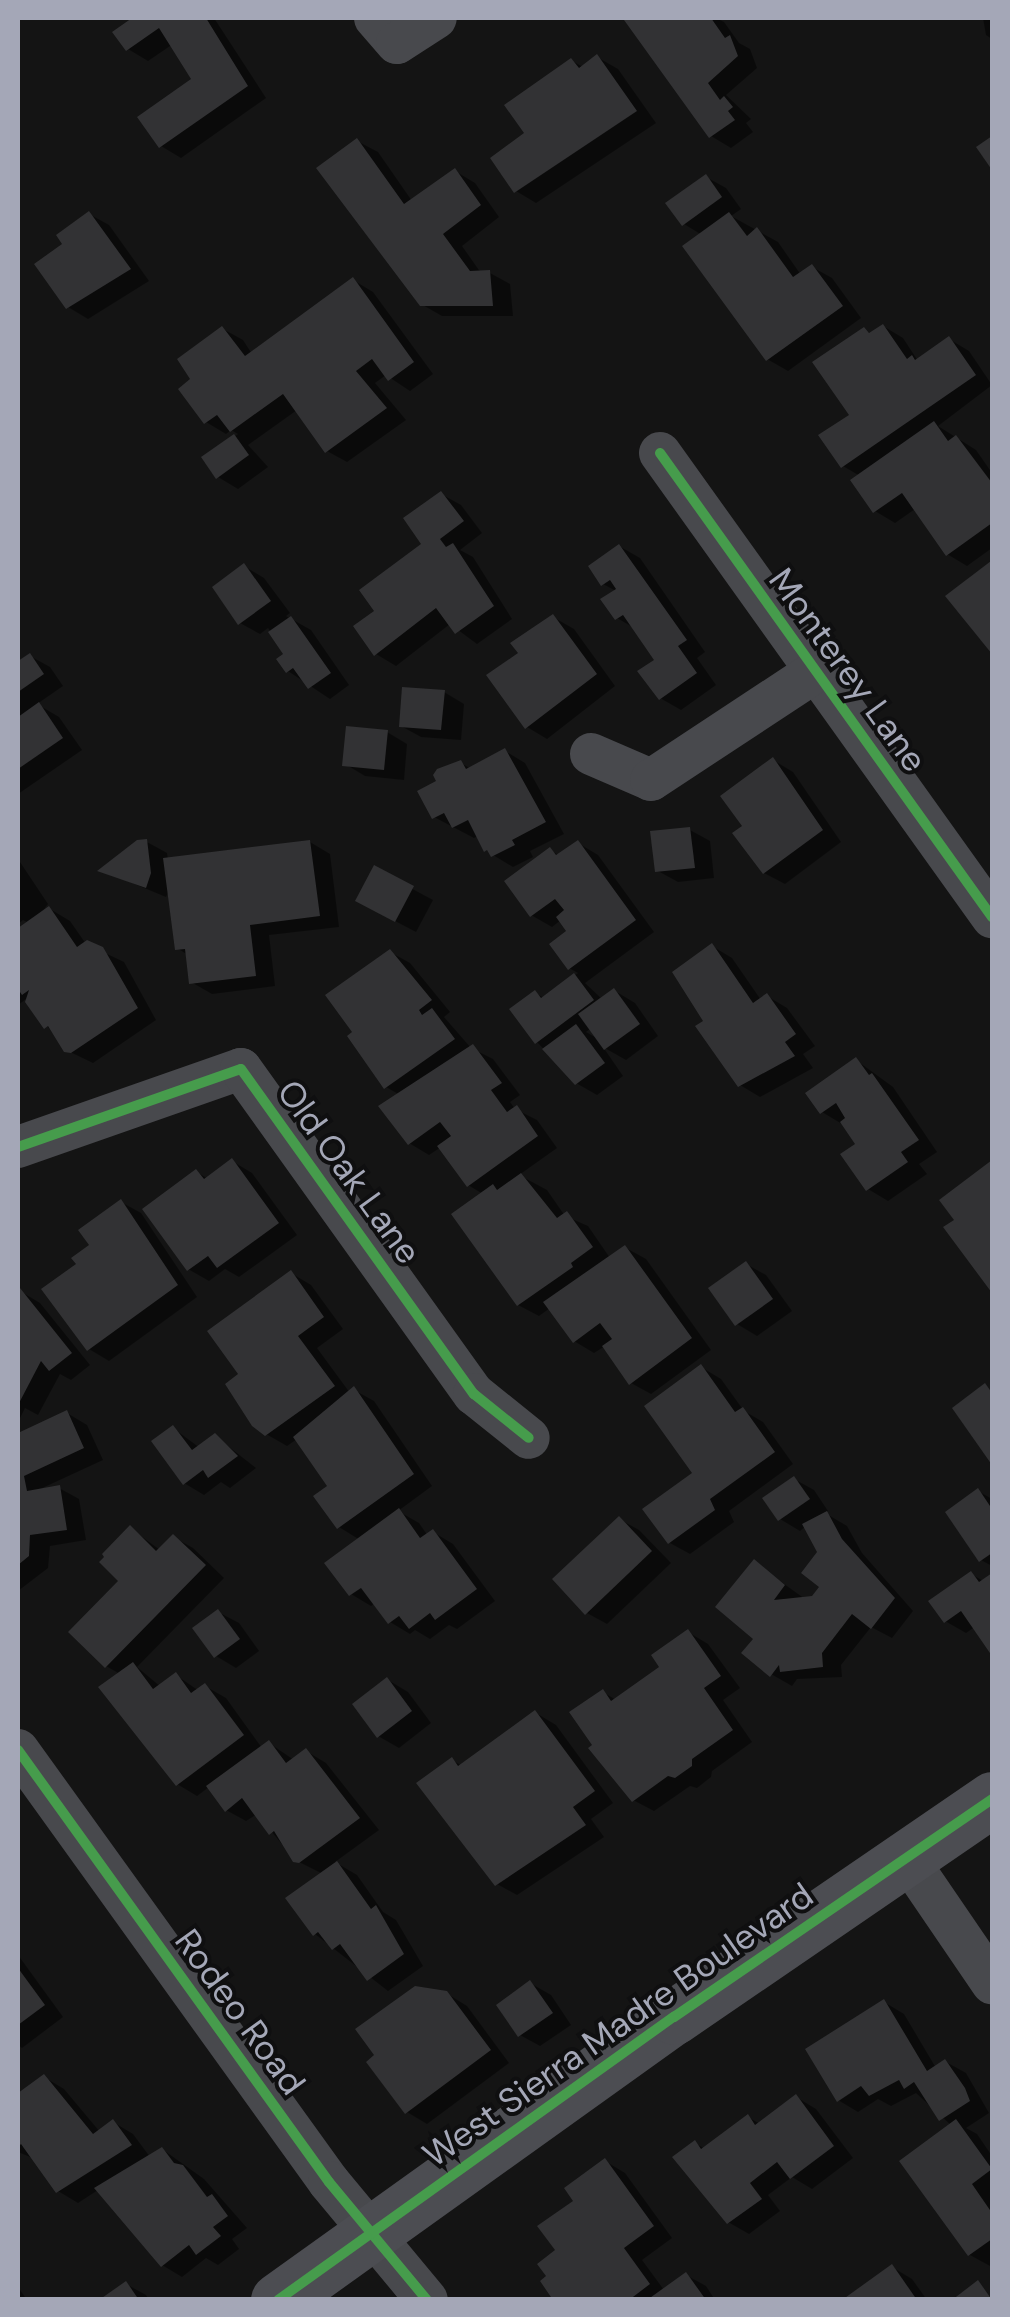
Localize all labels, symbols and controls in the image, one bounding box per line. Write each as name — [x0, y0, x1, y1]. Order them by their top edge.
street label: Monterey Lane — [760, 560, 936, 780]
street label: Old Oak Lane — [268, 1072, 430, 1272]
street label: West Sierra Madre Boulevard — [415, 1874, 821, 2176]
street label: Rodeo Road — [166, 1921, 314, 2103]

